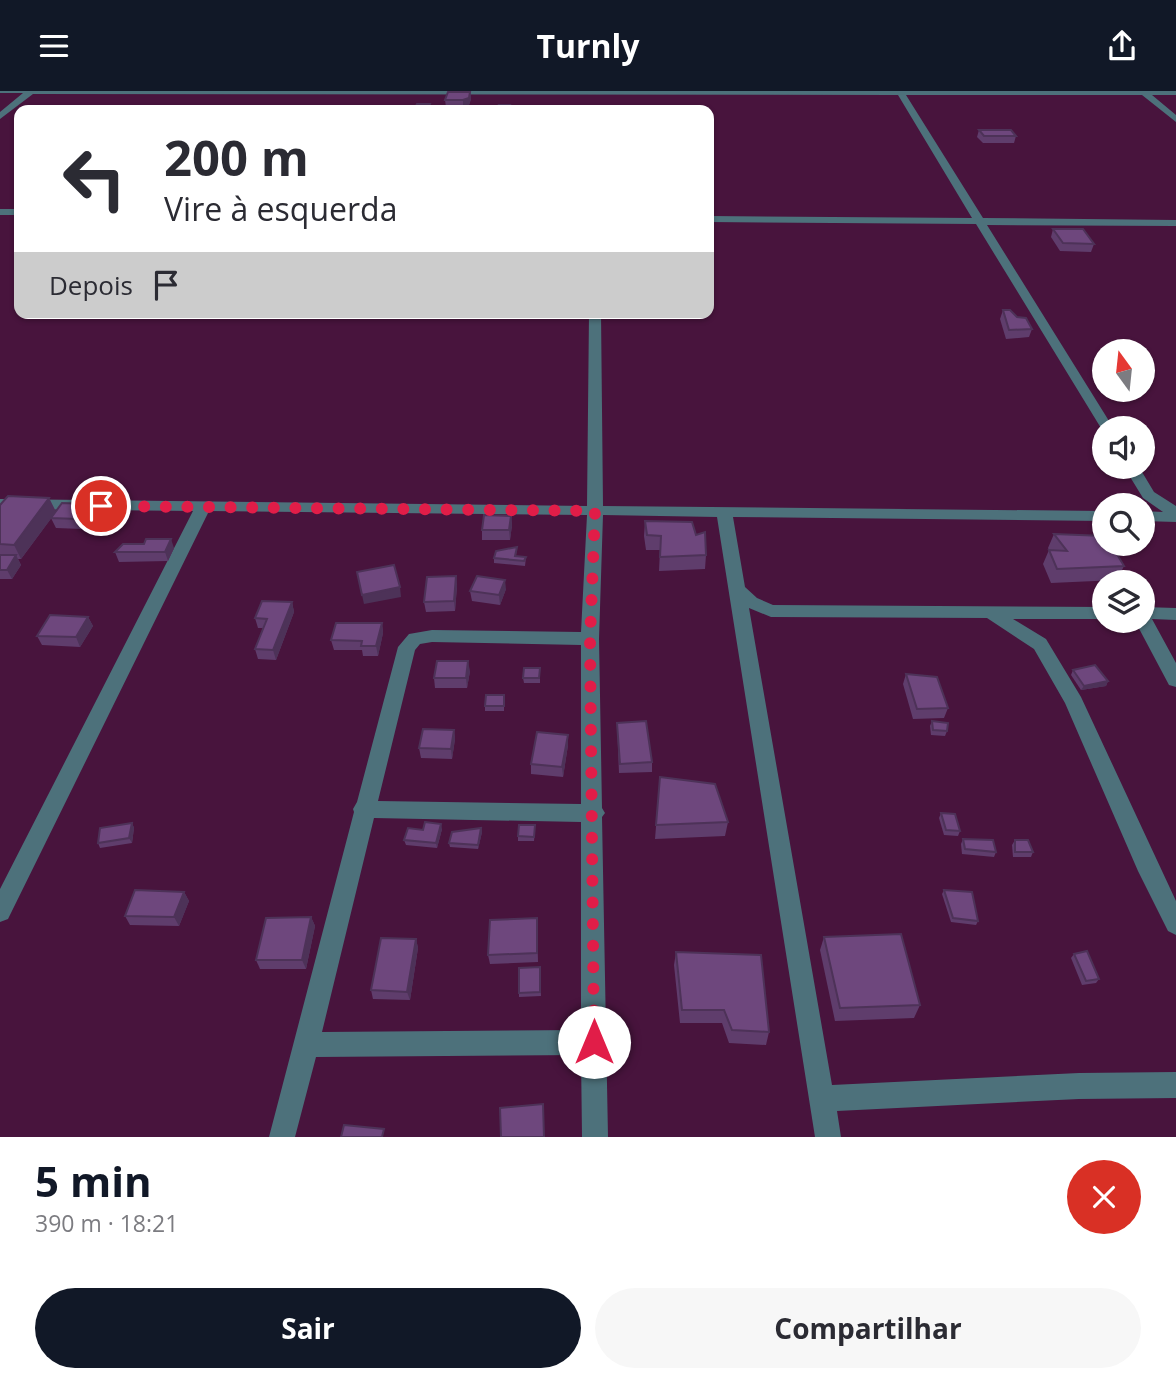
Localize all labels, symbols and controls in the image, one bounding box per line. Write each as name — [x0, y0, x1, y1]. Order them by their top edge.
text: Turnly — [536, 24, 640, 67]
icon: menu — [35, 27, 73, 65]
icon: share — [1103, 27, 1141, 65]
text: 200 m — [164, 124, 309, 190]
icon: left — [49, 133, 140, 224]
text: Vire à esquerda — [164, 187, 397, 230]
icon: arrive — [147, 266, 185, 304]
text: Depois — [49, 267, 133, 303]
north arrow — [1092, 339, 1155, 403]
map controls — [1092, 339, 1155, 633]
button: sound — [1092, 416, 1155, 479]
pin — [71, 476, 131, 536]
icon: arrive — [82, 487, 120, 525]
button: search — [1092, 493, 1155, 556]
button: layers — [1092, 570, 1155, 633]
position arrow — [557, 1005, 631, 1079]
text: 5 min — [35, 1152, 152, 1209]
button: close — [1067, 1160, 1141, 1234]
text: 390 m · 18:21 — [35, 1207, 178, 1239]
button: Sair — [35, 1288, 581, 1368]
button: Compartilhar — [595, 1288, 1141, 1368]

